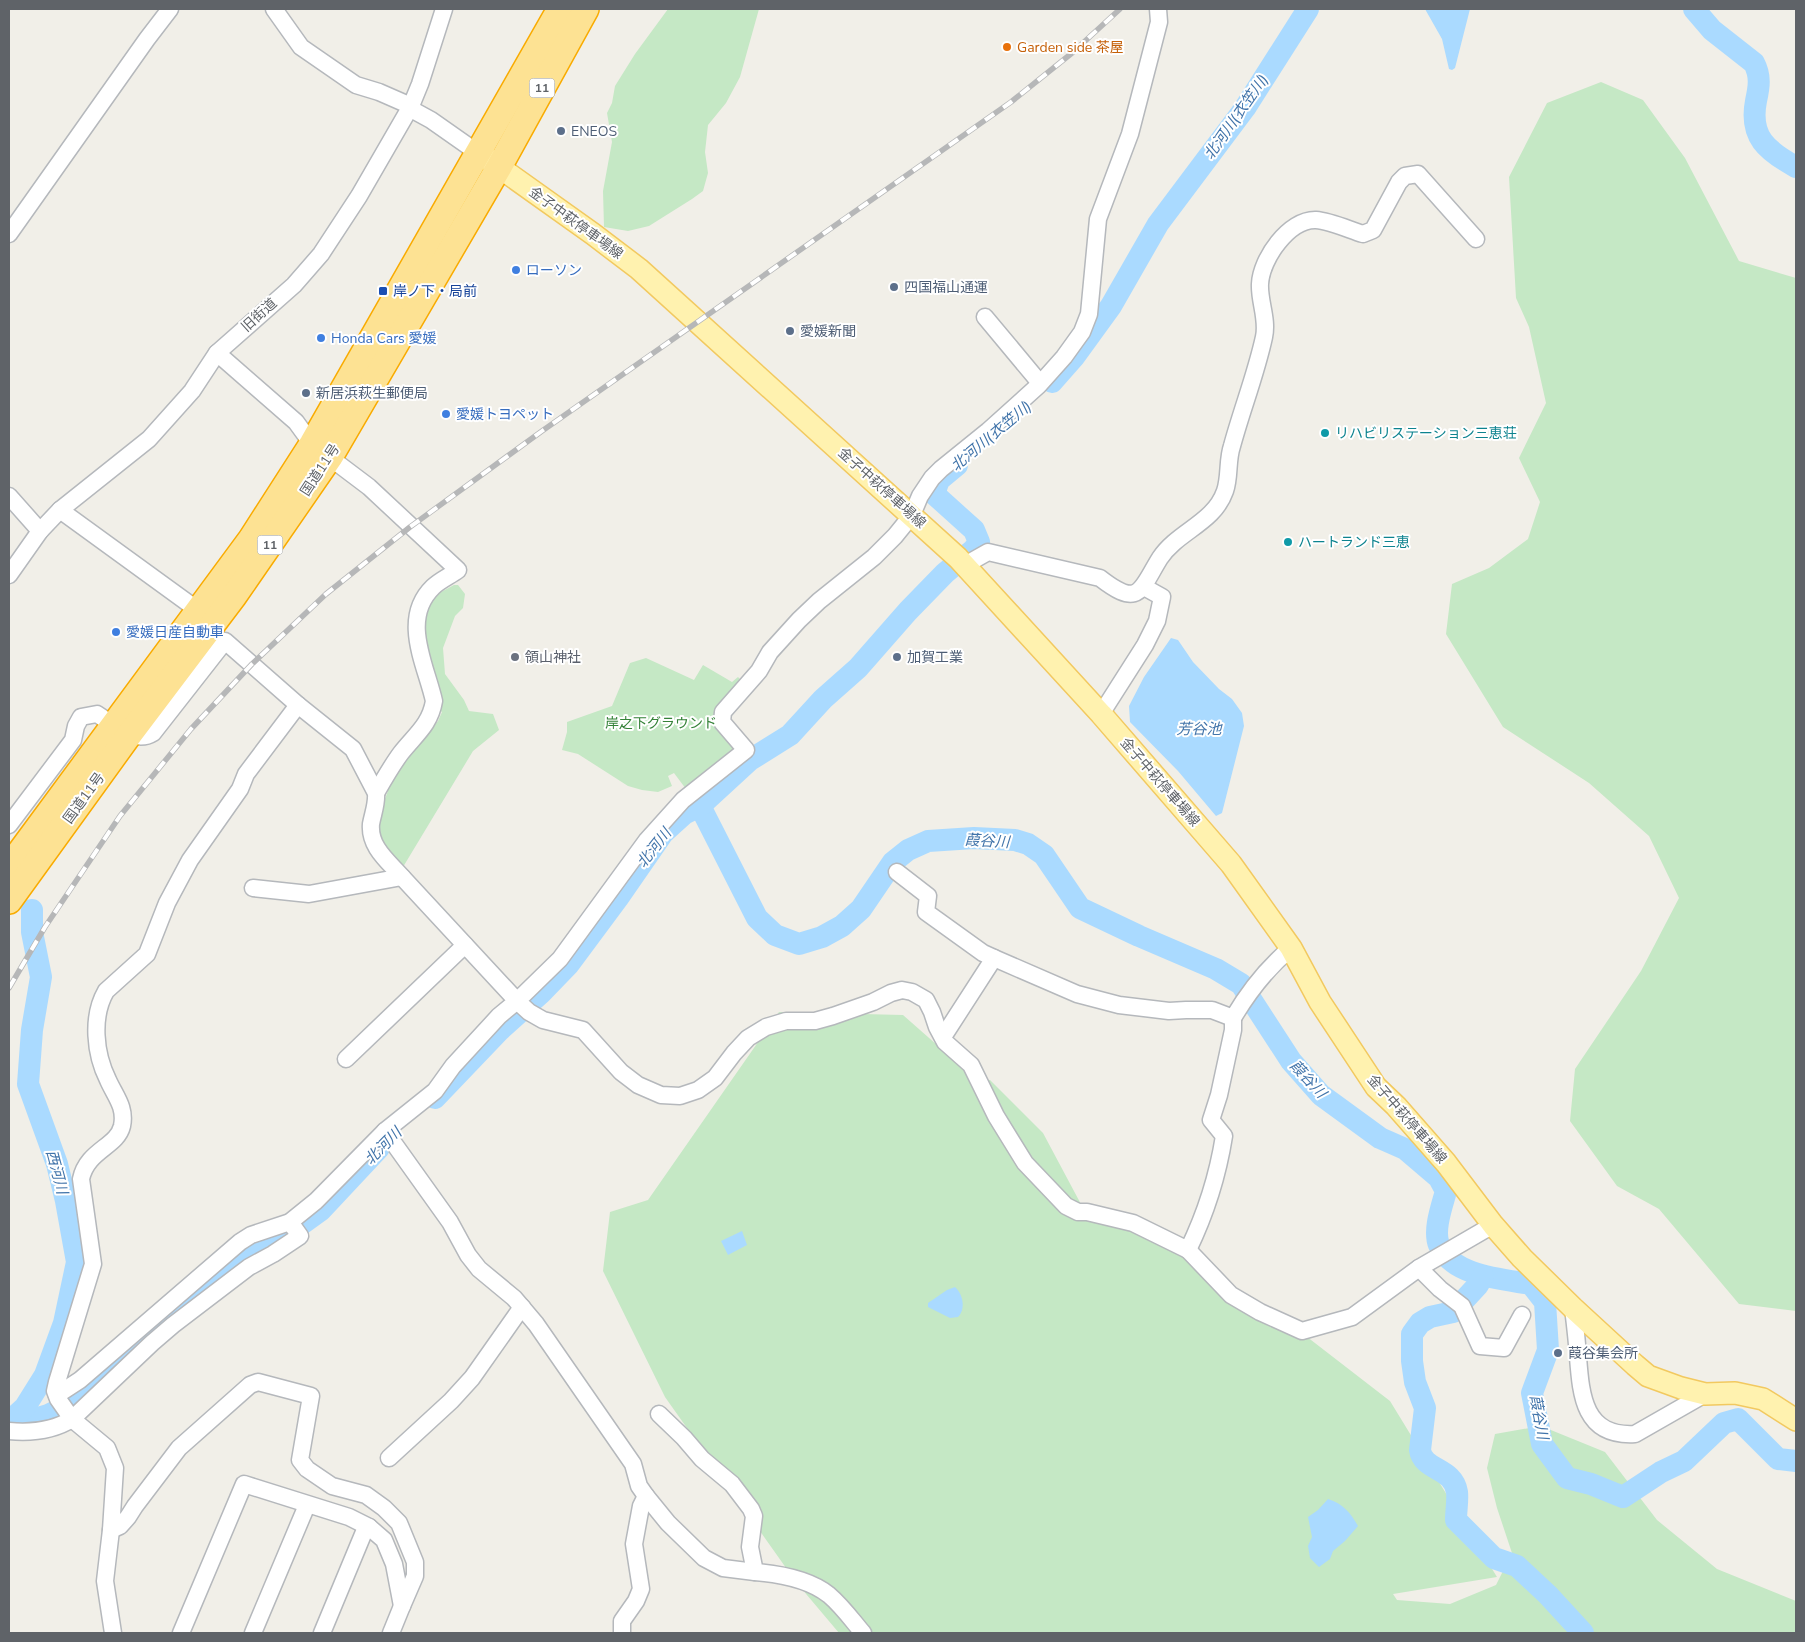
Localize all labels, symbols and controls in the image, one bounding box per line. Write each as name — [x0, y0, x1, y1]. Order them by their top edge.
place label: Garden side 茶屋 — [1017, 38, 1124, 57]
marker: Garden side 茶屋 — [1001, 41, 1013, 53]
water label: 北河川(衣笠川) — [1199, 71, 1273, 163]
road number: 11 — [530, 78, 554, 98]
place label: ENEOS — [571, 122, 617, 141]
marker: ENEOS — [555, 125, 567, 137]
street label: 金子中萩停車場線 — [525, 182, 627, 264]
place label: ローソン — [526, 261, 582, 280]
marker: ローソン — [510, 264, 522, 276]
place label: 四国福山通運 — [904, 278, 988, 297]
marker: 四国福山通運 — [888, 281, 900, 293]
place label: 岸ノ下・局前 — [393, 282, 477, 301]
marker: 岸ノ下・局前 — [377, 285, 389, 297]
street label: 旧街道 — [237, 294, 281, 336]
place label: 愛媛新聞 — [800, 322, 856, 341]
marker: 愛媛新聞 — [784, 325, 796, 337]
place label: Honda Cars 愛媛 — [331, 329, 436, 348]
marker: Honda Cars 愛媛 — [315, 332, 327, 344]
place label: 新居浜萩生郵便局 — [316, 384, 428, 403]
marker: 新居浜萩生郵便局 — [300, 387, 312, 399]
water label: 北河川(衣笠川) — [946, 396, 1036, 476]
place label: 愛媛トヨペット — [456, 405, 554, 424]
marker: 愛媛トヨペット — [440, 408, 452, 420]
place label: リハビリステーション三恵荘 — [1335, 424, 1517, 443]
marker: リハビリステーション三恵荘 — [1319, 427, 1331, 439]
street label: 国道11号 — [296, 440, 344, 500]
street label: 金子中萩停車場線 — [834, 443, 930, 533]
place label: ハートランド三恵 — [1298, 533, 1410, 552]
road number: 11 — [258, 536, 282, 554]
marker: ハートランド三恵 — [1282, 536, 1294, 548]
place label: 愛媛日産自動車 — [126, 623, 224, 642]
marker: 愛媛日産自動車 — [110, 626, 122, 638]
place label: 領山神社 — [525, 648, 581, 667]
place label: 加賀工業 — [907, 648, 963, 667]
marker: 領山神社 — [509, 651, 521, 663]
marker: 加賀工業 — [891, 651, 903, 663]
park label: 岸之下グラウンド — [605, 714, 717, 733]
water label: 芳谷池 — [1176, 719, 1223, 739]
street label: 金子中萩停車場線 — [1116, 734, 1204, 830]
street label: 国道11号 — [59, 769, 109, 827]
water label: 北河川 — [632, 823, 677, 872]
water label: 葭谷川 — [964, 830, 1012, 852]
water label: 葭谷川 — [1285, 1056, 1332, 1104]
street label: 金子中萩停車場線 — [1363, 1071, 1451, 1167]
water label: 北河川 — [360, 1122, 407, 1169]
water label: 西河川 — [42, 1148, 73, 1198]
place label: 葭谷集会所 — [1568, 1344, 1638, 1363]
marker: 葭谷集会所 — [1552, 1347, 1564, 1359]
water label: 葭谷川 — [1525, 1393, 1553, 1443]

